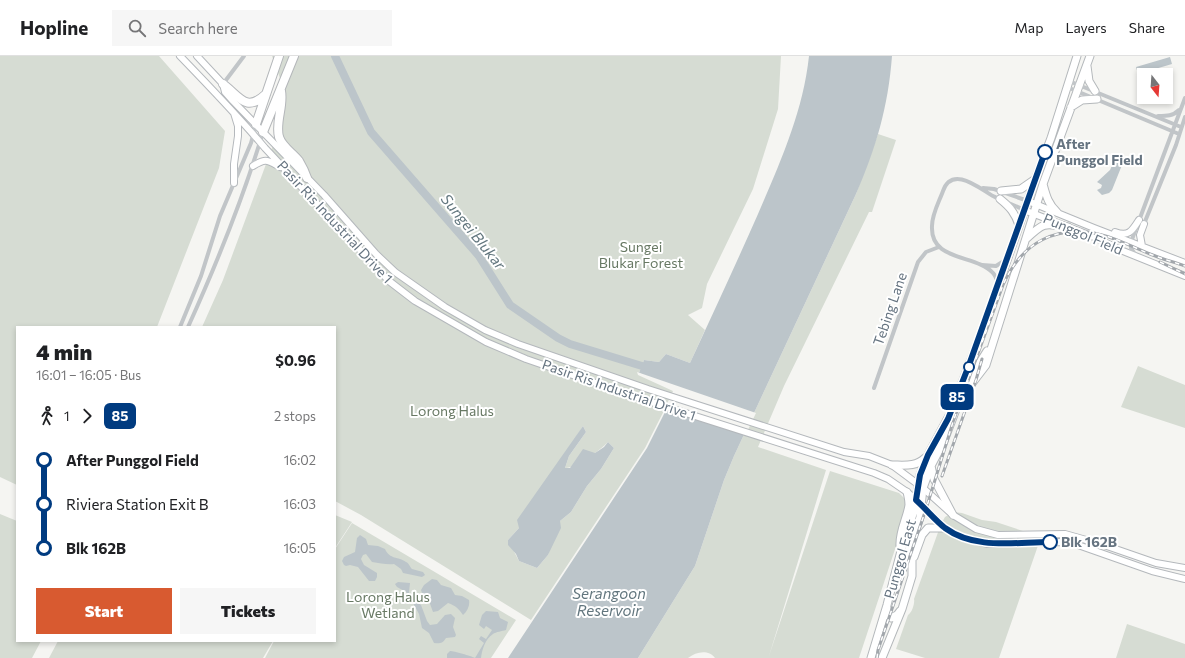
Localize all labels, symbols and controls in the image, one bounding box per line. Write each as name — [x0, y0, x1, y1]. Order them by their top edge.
search box — [112, 10, 392, 46]
text: Hopline — [20, 16, 88, 39]
icon: search — [126, 17, 148, 39]
text: Search here — [158, 19, 238, 37]
text: Map — [1015, 19, 1043, 36]
text: Layers — [1065, 19, 1107, 36]
text: Share — [1129, 19, 1165, 36]
north arrow — [1137, 68, 1173, 104]
map controls — [1137, 68, 1173, 104]
place label: After Punggol Field — [1056, 135, 1143, 168]
marker: After Punggol Field — [1037, 144, 1053, 160]
street label: Pasir Ris Industrial Drive 1 — [274, 157, 397, 287]
water label: Sungei Blukar — [438, 190, 510, 274]
street label: Punggol Field — [1041, 209, 1126, 258]
park label: Sungei Blukar Forest — [599, 238, 684, 271]
street label: Tebing Lane — [869, 270, 910, 348]
text: 4 min — [36, 338, 92, 365]
text: $0.96 — [275, 351, 316, 369]
street label: Pasir Ris Industrial Drive 1 — [540, 355, 698, 424]
unlabelled marker — [963, 361, 975, 373]
text: 16:01 – 16:05 · Bus — [36, 367, 141, 383]
line badge: 85 — [939, 384, 975, 410]
text: 85 — [949, 388, 965, 405]
park label: Lorong Halus — [410, 402, 494, 419]
icon: walk — [36, 405, 58, 427]
icon: forward — [76, 405, 98, 427]
text: 85 — [112, 407, 128, 424]
text: 1 — [64, 408, 70, 424]
text: 2 stops — [274, 408, 316, 424]
text: After Punggol Field — [66, 451, 199, 469]
text: 16:02 — [284, 452, 316, 468]
text: Riviera Station Exit B — [66, 495, 208, 513]
text: 16:03 — [284, 496, 316, 512]
street label: Punggol East — [880, 517, 919, 601]
place label: Blk 162B — [1061, 533, 1117, 550]
marker: Blk 162B — [1042, 534, 1058, 550]
text: Blk 162B — [66, 539, 126, 557]
text: 16:05 — [284, 540, 316, 556]
water label: Serangoon Reservoir — [572, 584, 646, 619]
button: Start — [36, 588, 172, 634]
button: Tickets — [180, 588, 316, 634]
park label: Lorong Halus Wetland — [346, 588, 430, 621]

